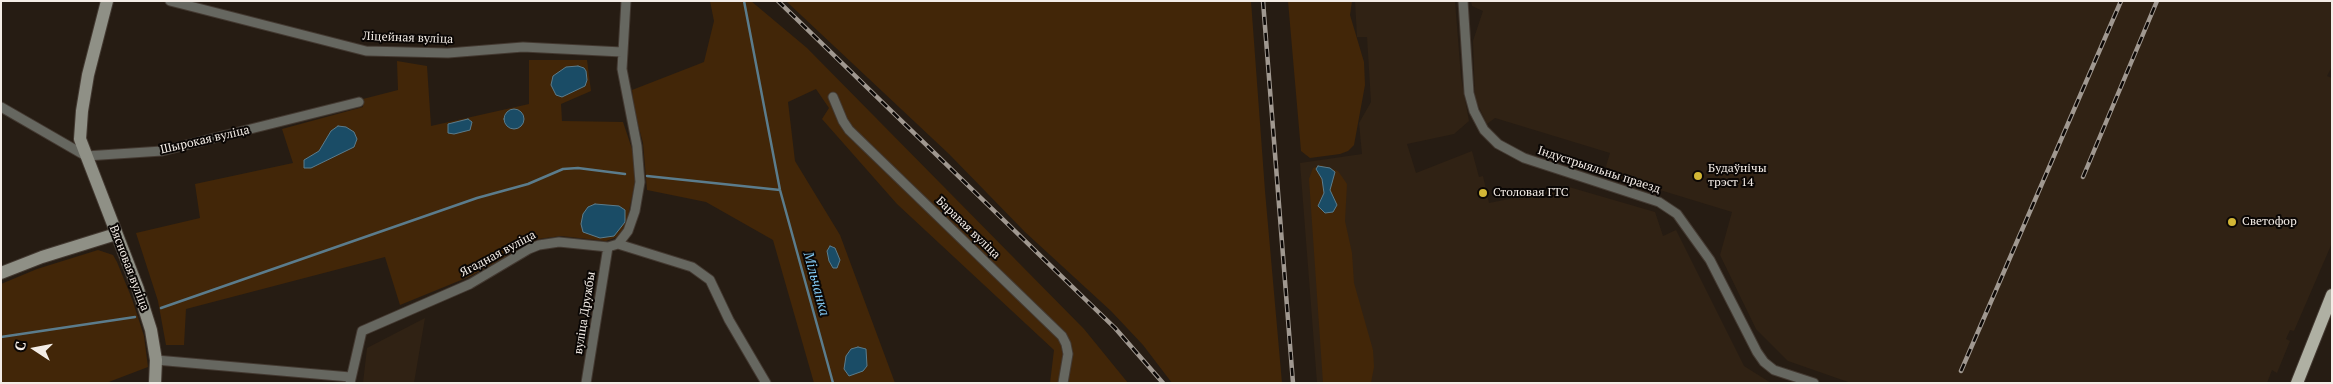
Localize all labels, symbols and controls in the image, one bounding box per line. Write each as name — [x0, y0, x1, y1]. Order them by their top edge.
street label: Ліцейная вуліца — [362, 29, 454, 47]
street label: Шырокая вуліца — [159, 123, 251, 157]
street label: Індустрыяльны праезд — [1536, 143, 1662, 197]
place label: Будаўнічы трэст 14 — [1708, 162, 1767, 190]
marker: Будаўнічы трэст 14 — [1692, 170, 1704, 182]
place label: Столовая ГТС — [1493, 186, 1568, 200]
marker: Столовая ГТС — [1477, 187, 1489, 199]
street label: Баравая вуліца — [933, 194, 1003, 262]
place label: Светофор — [2242, 215, 2297, 229]
marker: Светофор — [2226, 216, 2238, 228]
street label: Вясновая вуліца — [106, 223, 152, 313]
street label: Ягадная вуліца — [457, 228, 539, 280]
water label: Мільчанка — [799, 250, 833, 318]
street label: вуліца Дружбы — [571, 271, 599, 355]
north arrow — [10, 324, 60, 374]
text: С — [10, 340, 30, 352]

